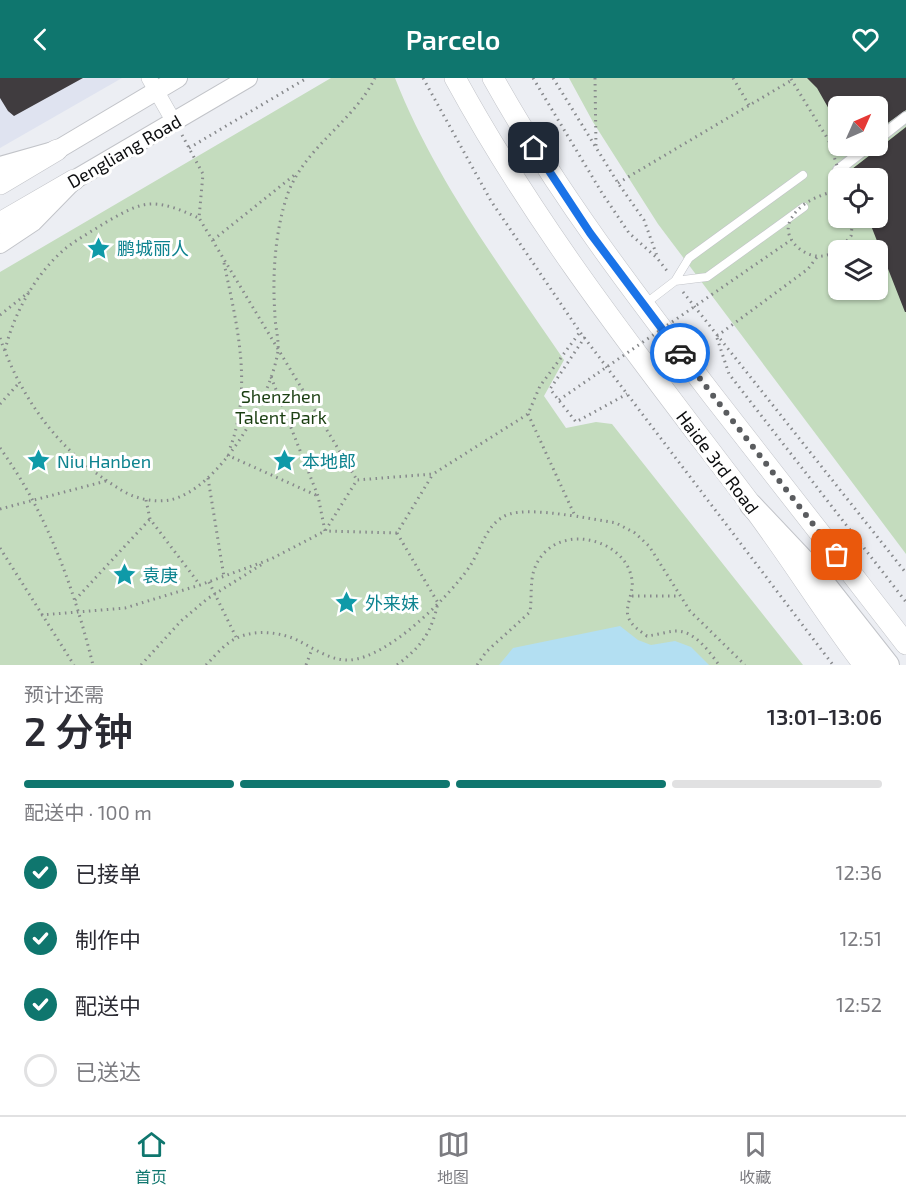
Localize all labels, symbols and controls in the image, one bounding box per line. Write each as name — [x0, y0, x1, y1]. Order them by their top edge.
icon: back — [24, 23, 57, 56]
text: Parcelo — [406, 23, 500, 55]
icon: heart — [849, 23, 882, 56]
north arrow — [828, 96, 888, 156]
map controls — [828, 96, 888, 300]
street label: Dengliang Road — [63, 110, 185, 192]
pin — [508, 122, 559, 173]
icon: home — [517, 131, 550, 164]
button: locate — [828, 168, 888, 228]
place icon: 鹏城丽人 — [86, 235, 112, 261]
place label: 鹏城丽人 — [117, 237, 189, 259]
button: layers — [828, 240, 888, 300]
courier — [650, 323, 710, 383]
icon: car — [664, 337, 697, 370]
park label: Shenzhen Talent Park — [235, 385, 327, 428]
street label: Haide 3rd Road — [672, 406, 764, 518]
place icon: Niu Hanben — [26, 448, 52, 474]
place icon: 本地郎 — [271, 448, 297, 474]
place label: Niu Hanben — [57, 450, 151, 472]
place label: 本地郎 — [302, 450, 356, 472]
pin — [811, 529, 862, 580]
icon: bag — [820, 538, 853, 571]
place icon: 袁庚 — [111, 562, 137, 588]
place label: 袁庚 — [142, 564, 178, 586]
place icon: 外来妹 — [334, 590, 360, 616]
place label: 外来妹 — [365, 592, 419, 614]
text: 预计还需 — [24, 682, 104, 706]
text: 13:01–13:06 — [767, 703, 882, 729]
text: 2 分钟 — [24, 707, 133, 754]
text: 配送中 · 100 m — [24, 800, 152, 824]
icon: check — [24, 856, 57, 889]
text: 已接单 — [75, 860, 141, 886]
text: 12:36 — [836, 860, 882, 884]
icon: check — [24, 922, 57, 955]
text: 制作中 — [75, 926, 141, 952]
text: 12:51 — [839, 926, 882, 950]
icon: check — [24, 988, 57, 1021]
text: 配送中 — [75, 992, 141, 1018]
text: 12:52 — [836, 992, 882, 1016]
text: 已送达 — [75, 1058, 141, 1084]
tab: 首页 — [135, 1128, 168, 1188]
tab: 地图 — [437, 1128, 470, 1188]
tab: 收藏 — [739, 1128, 772, 1188]

